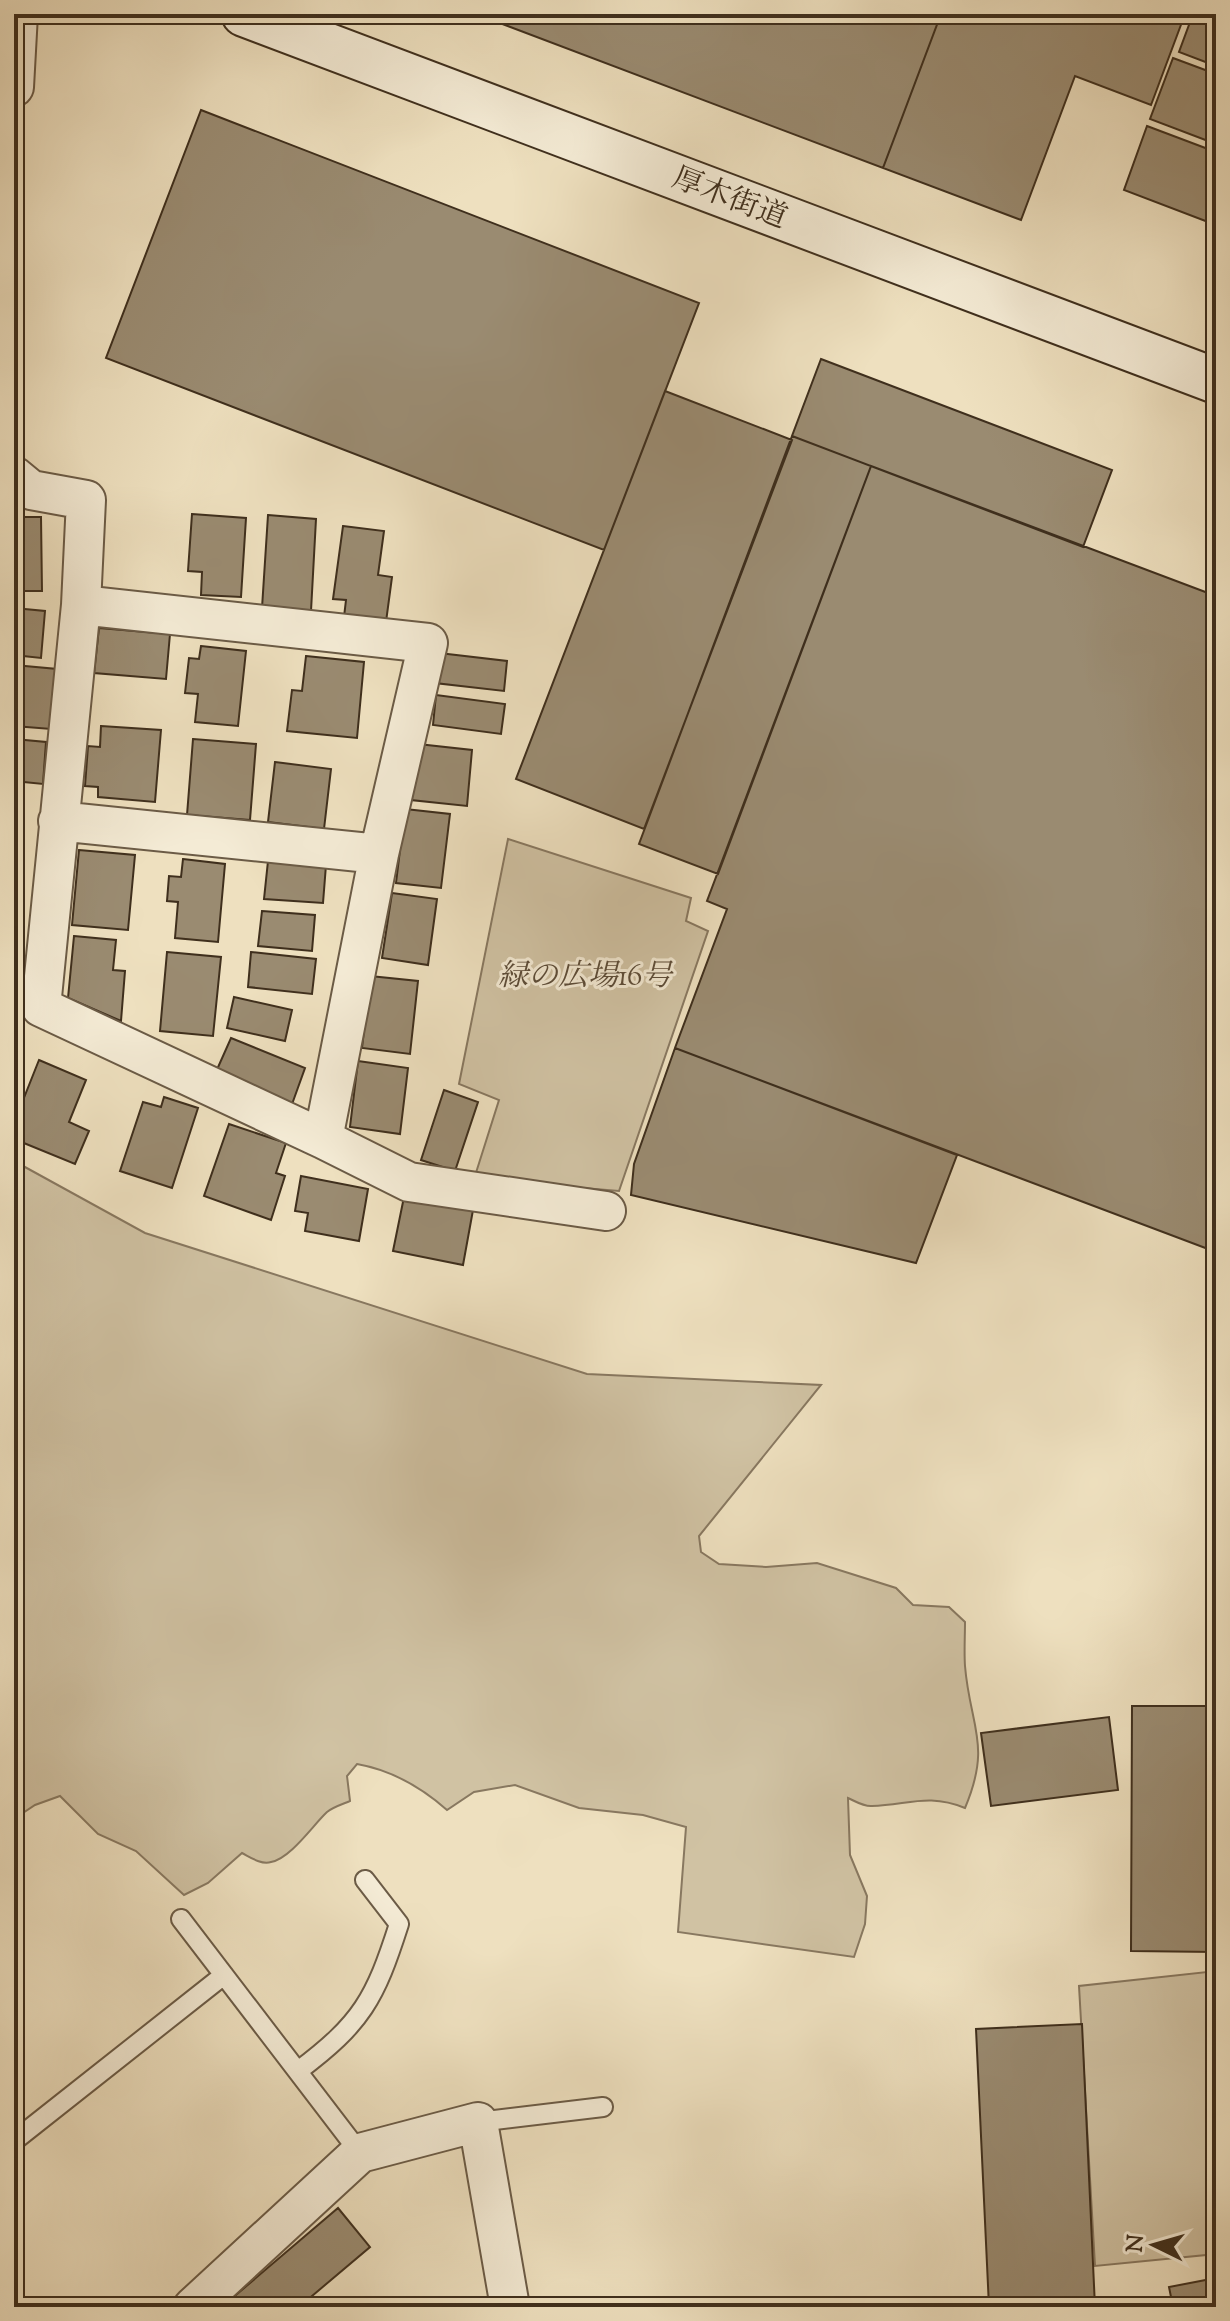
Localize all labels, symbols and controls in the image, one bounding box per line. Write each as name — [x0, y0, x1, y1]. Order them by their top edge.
street label: 厚木街道 — [665, 158, 793, 241]
park label: 緑の広場16号 — [498, 956, 674, 999]
north arrow — [1114, 2205, 1194, 2285]
text: N — [1120, 2233, 1154, 2254]

